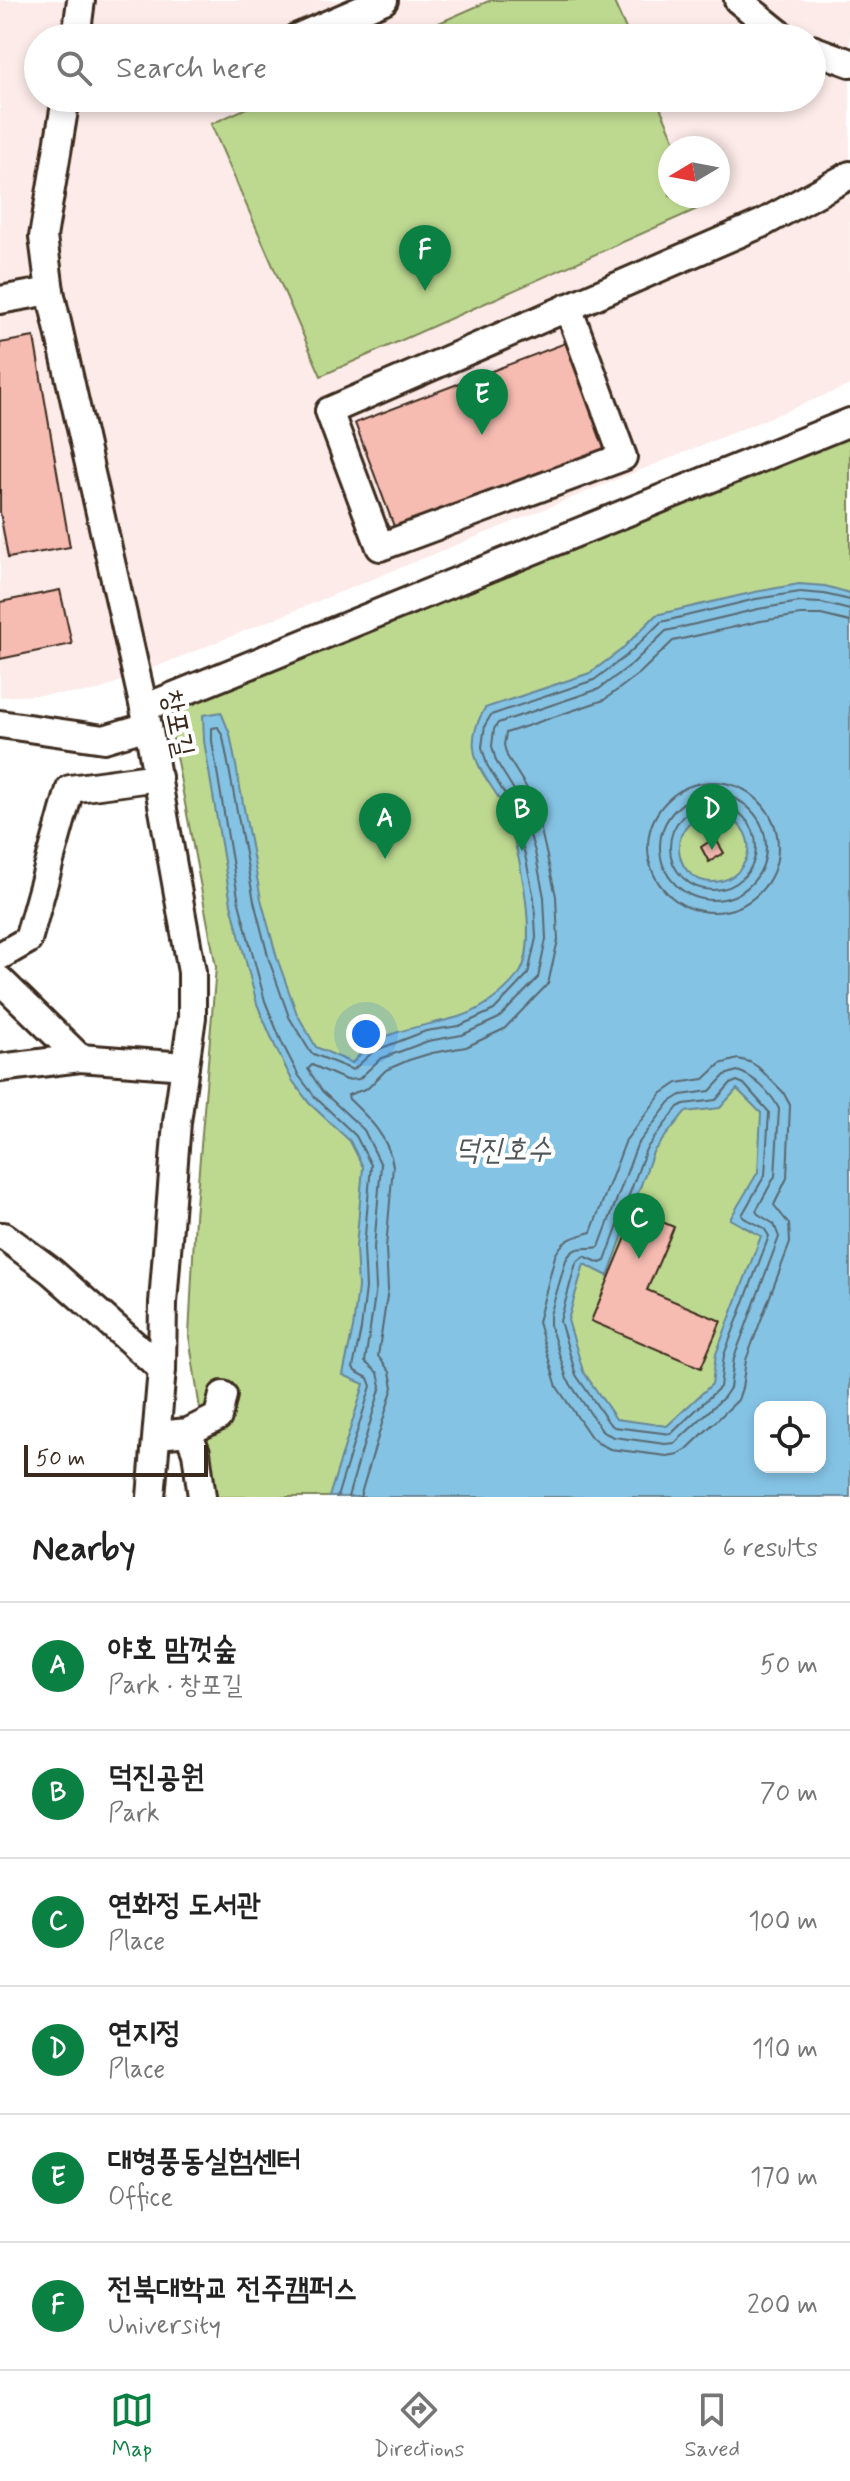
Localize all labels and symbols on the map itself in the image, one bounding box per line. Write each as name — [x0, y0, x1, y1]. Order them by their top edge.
north arrow — [658, 136, 730, 208]
pin: F — [399, 225, 451, 291]
pin: E — [456, 369, 508, 435]
street label: 창포길 — [151, 687, 202, 760]
pin: D — [686, 784, 738, 850]
pin: B — [496, 785, 548, 851]
pin: A — [359, 793, 411, 859]
your location — [346, 1014, 386, 1054]
water label: 덕진호수 — [455, 1131, 552, 1170]
pin: C — [613, 1193, 665, 1259]
scale bar — [24, 1441, 208, 1477]

